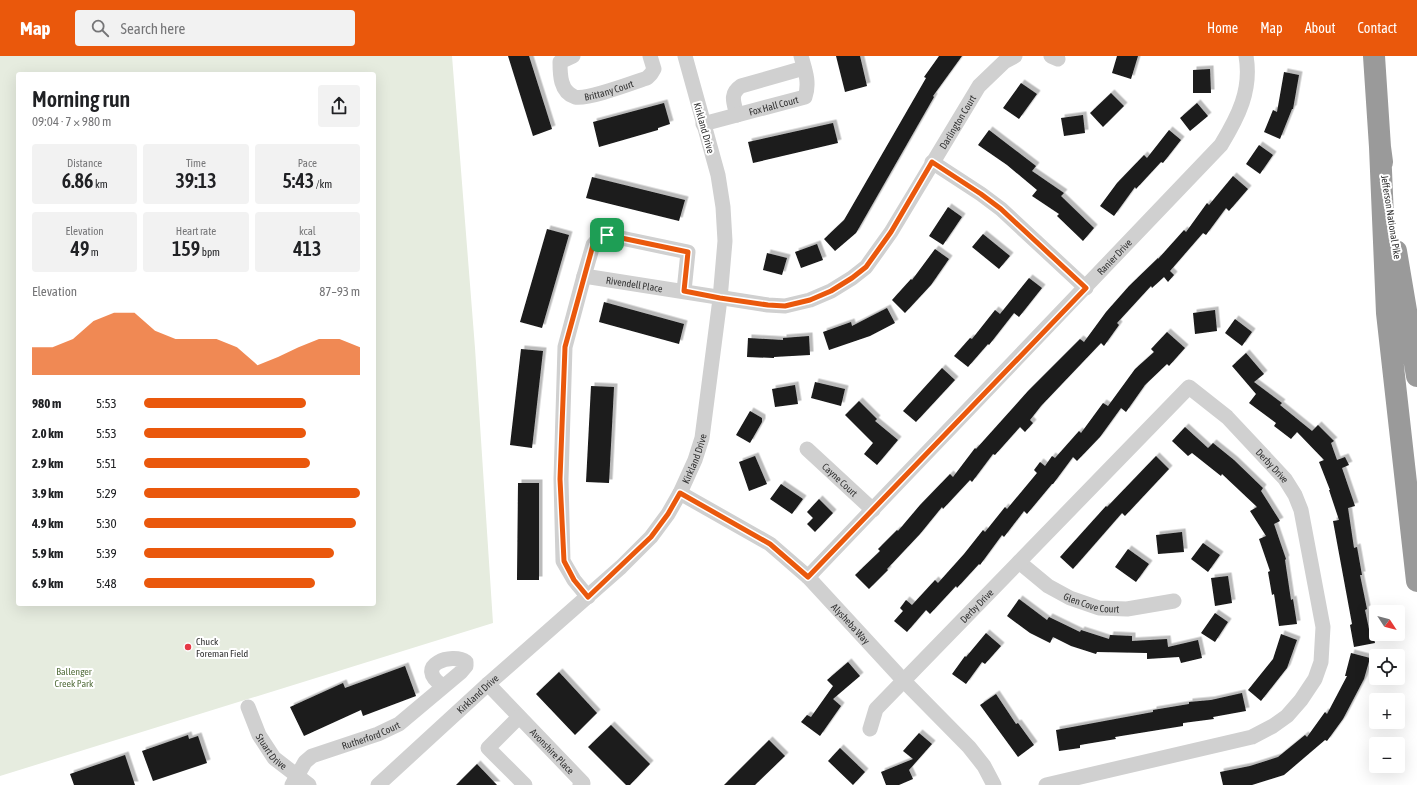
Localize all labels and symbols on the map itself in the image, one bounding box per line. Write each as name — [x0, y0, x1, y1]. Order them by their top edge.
street label: Brittany Court — [583, 78, 635, 102]
street label: Fox Hall Court — [748, 93, 800, 117]
street label: Darlington Court — [937, 93, 978, 151]
street label: Kirkland Drive — [692, 101, 717, 155]
street label: Jefferson National Pike — [1379, 174, 1403, 260]
pin — [590, 218, 624, 252]
street label: Ranier Drive — [1095, 236, 1134, 277]
street label: Rivendell Place — [605, 274, 664, 294]
street label: Kirkland Drive — [680, 433, 708, 485]
street label: Derby Drive — [1254, 446, 1292, 485]
street label: Cayne Court — [820, 461, 860, 499]
street label: Derby Drive — [958, 586, 996, 625]
street label: Glen Cove Court — [1062, 590, 1120, 614]
street label: Alysheba Way — [830, 601, 872, 646]
north arrow — [1369, 605, 1405, 641]
place label: Chuck Foreman Field — [196, 636, 249, 659]
marker: Chuck Foreman Field — [183, 642, 193, 652]
park label: Ballenger Creek Park — [55, 666, 94, 689]
street label: Kirkland Drive — [454, 672, 501, 715]
street label: Rutherford Court — [340, 719, 402, 751]
street label: Avonshire Place — [528, 726, 577, 776]
street label: Stuart Drive — [254, 731, 290, 772]

